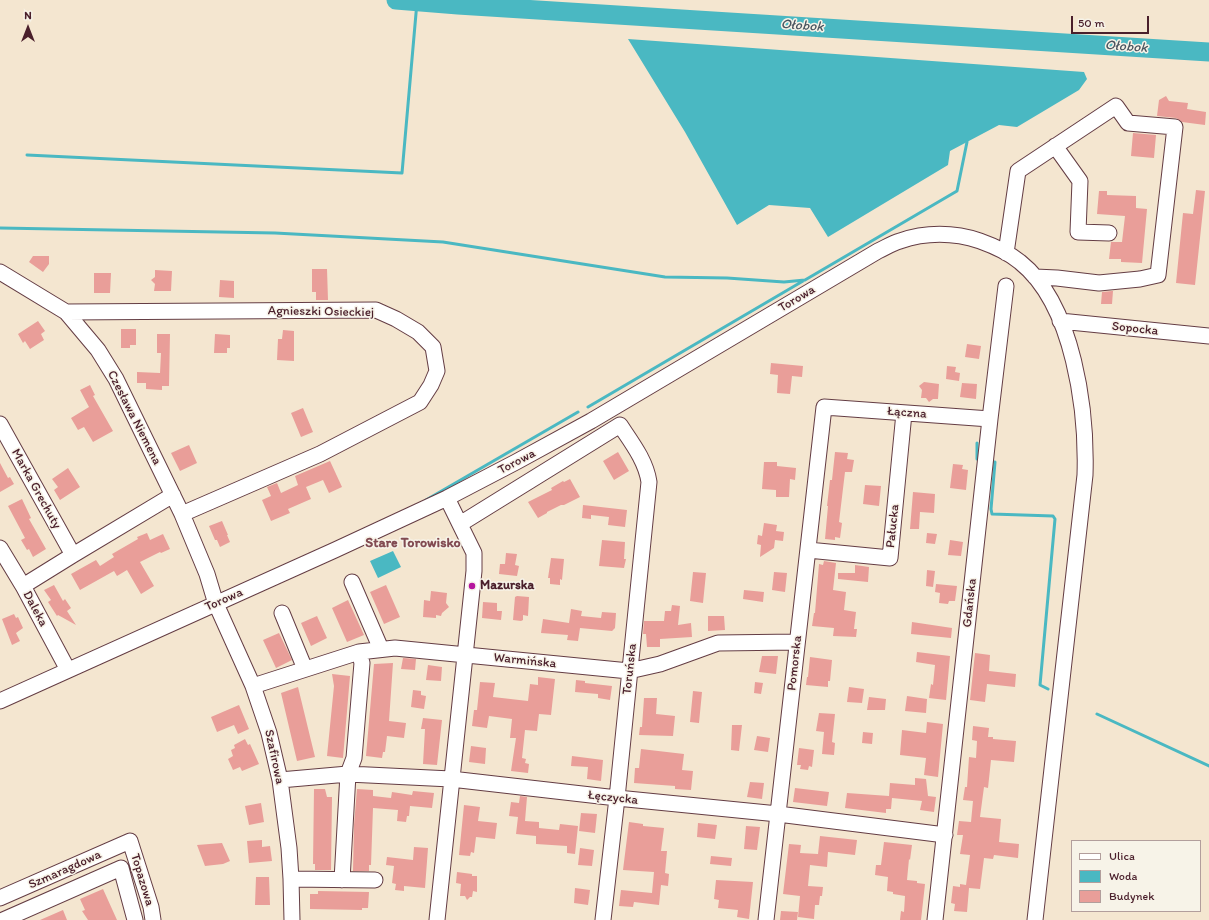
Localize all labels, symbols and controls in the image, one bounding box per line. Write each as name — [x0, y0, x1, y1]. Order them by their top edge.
north arrow — [8, 8, 48, 48]
scale bar — [1073, 8, 1151, 34]
text: N — [24, 9, 32, 22]
water label: Ołobok — [780, 16, 824, 36]
text: 50 m — [1078, 16, 1104, 30]
water label: Ołobok — [1104, 37, 1148, 57]
street label: Torowa — [776, 282, 818, 316]
street label: Agnieszki Osieckiej — [268, 303, 374, 321]
street label: Sopocka — [1111, 319, 1159, 339]
street label: Czesława Niemena — [103, 368, 165, 468]
street label: Łączna — [887, 404, 927, 422]
street label: Marka Grechuty — [8, 446, 64, 532]
street label: Torowa — [496, 446, 538, 478]
street label: Pałucka — [883, 503, 903, 549]
district label: Stare Torowisko — [365, 535, 461, 551]
place label: Mazurska — [480, 578, 534, 594]
street label: Gdańska — [960, 578, 980, 628]
marker: Mazurska — [467, 581, 477, 591]
street label: Torowa — [203, 585, 245, 615]
street label: Daleka — [19, 588, 51, 630]
street label: Pomorska — [784, 635, 806, 691]
street label: Toruńska — [620, 643, 640, 695]
street label: Warmińska — [493, 650, 557, 672]
street label: Szafirowa — [261, 728, 287, 786]
street label: Łęczycka — [587, 788, 639, 808]
legend — [1071, 840, 1201, 912]
street label: Szmaragdowa — [26, 847, 104, 893]
text: Ulica — [1109, 849, 1135, 863]
street label: Topazowa — [127, 852, 157, 908]
text: Woda — [1109, 869, 1138, 883]
text: Budynek — [1109, 889, 1154, 903]

